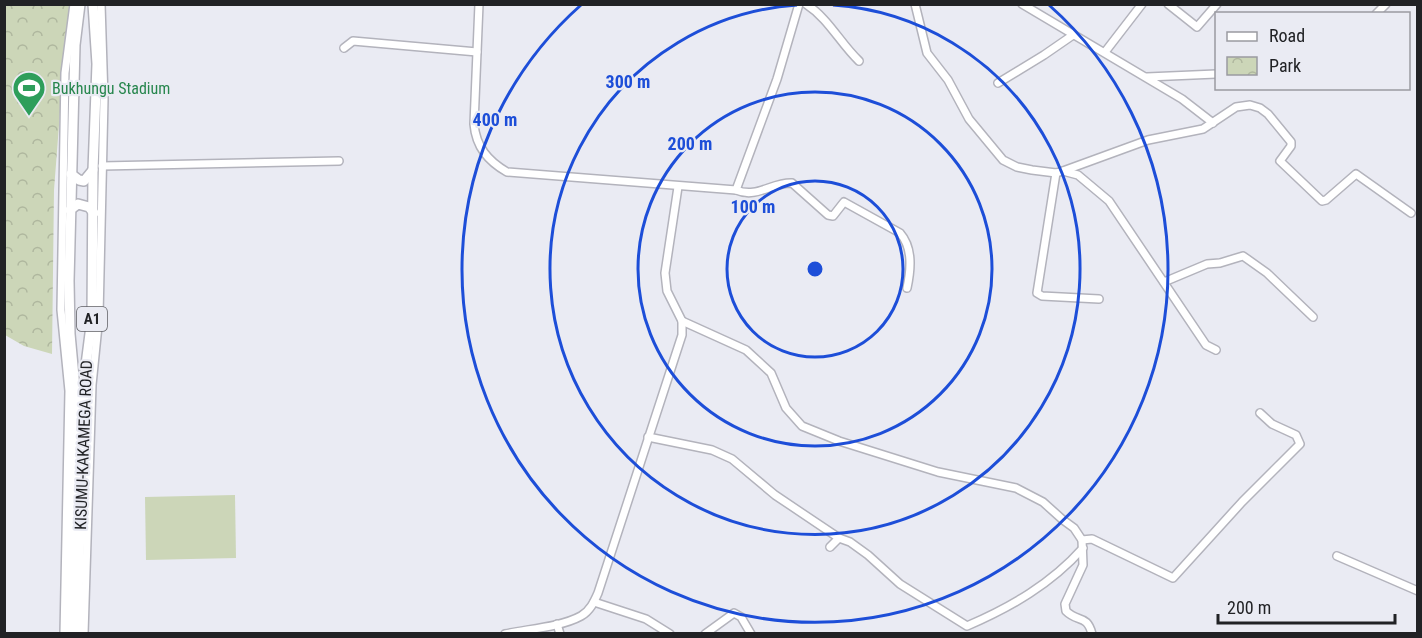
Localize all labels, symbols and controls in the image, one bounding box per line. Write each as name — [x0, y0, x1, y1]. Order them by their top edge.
legend — [1215, 12, 1410, 90]
text: Road — [1269, 25, 1305, 46]
text: Park — [1269, 55, 1301, 76]
sports icon: Bukhungu Stadium — [11, 70, 47, 117]
text: 300 m — [606, 71, 650, 92]
place label: Bukhungu Stadium — [52, 79, 170, 98]
text: 400 m — [473, 109, 517, 130]
text: 200 m — [668, 133, 712, 154]
text: 100 m — [731, 196, 775, 217]
centre of rings — [805, 259, 825, 279]
road number: A1 — [77, 307, 107, 331]
street label: KISUMU-KAKAMEGA ROAD — [71, 360, 96, 530]
scale bar — [1218, 587, 1395, 625]
text: 200 m — [1227, 597, 1271, 618]

